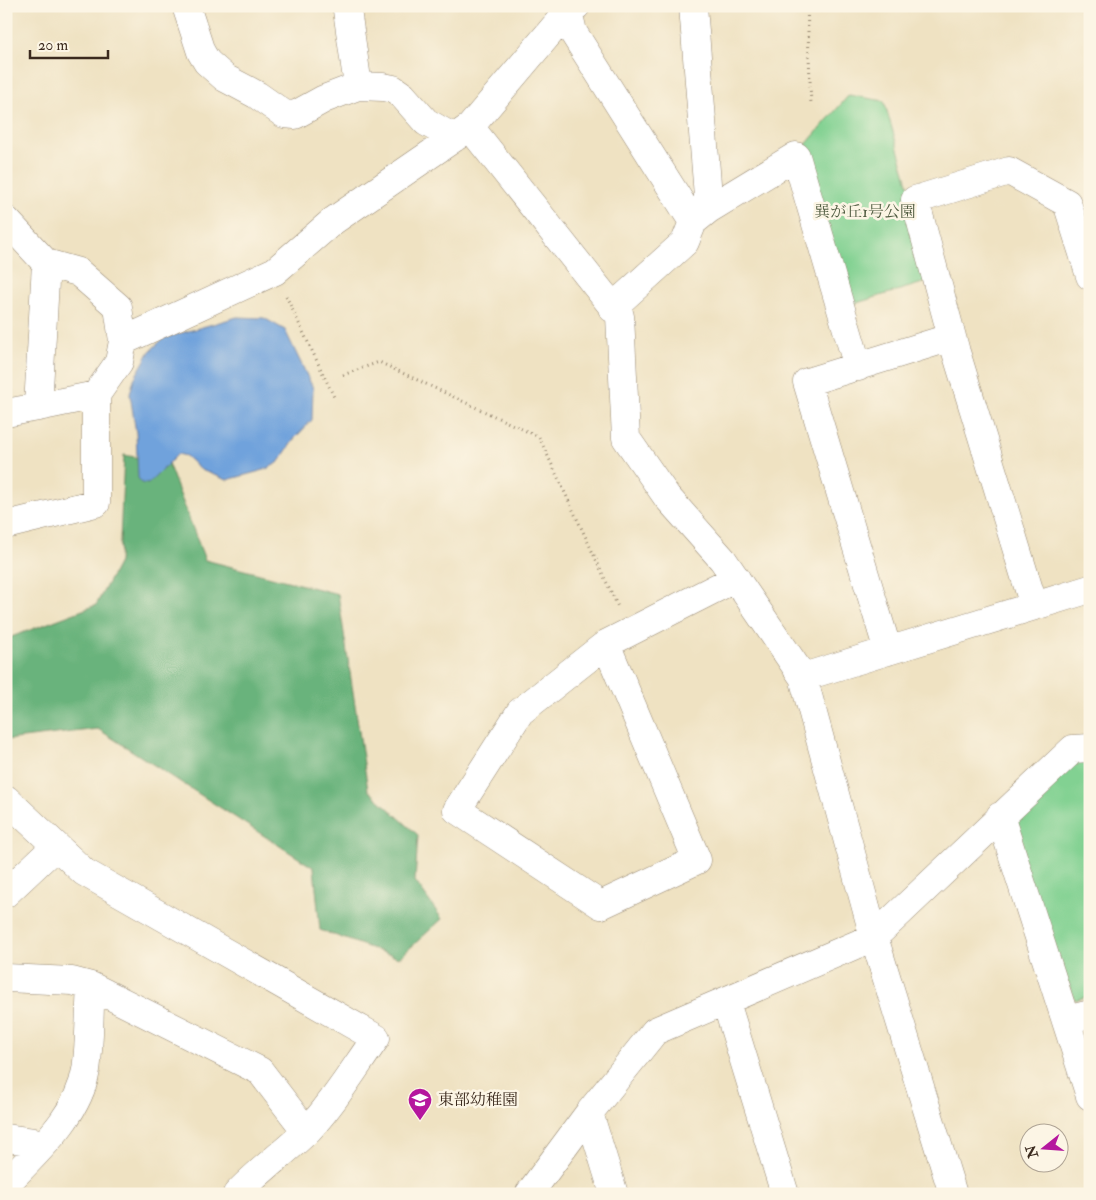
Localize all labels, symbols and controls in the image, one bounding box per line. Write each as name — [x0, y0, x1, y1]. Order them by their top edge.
scale bar — [30, 28, 108, 60]
text: 20 m — [38, 36, 68, 55]
park label: 巽が丘1号公園 — [814, 202, 916, 222]
school or university icon: 東部幼稚園 — [407, 1087, 433, 1121]
place label: 東部幼稚園 — [438, 1090, 518, 1110]
north arrow — [1018, 1122, 1068, 1172]
text: N — [1022, 1143, 1042, 1161]

